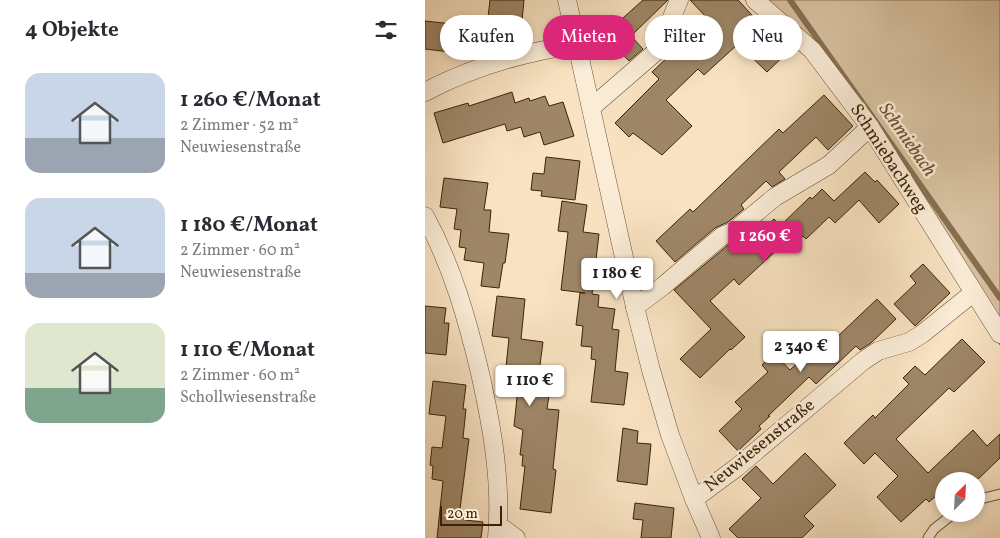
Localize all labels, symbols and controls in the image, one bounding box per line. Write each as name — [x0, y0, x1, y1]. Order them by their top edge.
chip: Kaufen — [440, 15, 533, 60]
chip: Mieten — [543, 15, 635, 60]
chip: Filter — [645, 15, 723, 60]
chip: Neu — [733, 15, 802, 60]
text: 4 Objekte — [25, 16, 119, 45]
icon: filters — [372, 16, 400, 44]
text: 1 260 €/Monat — [180, 86, 321, 115]
icon: home — [65, 93, 125, 153]
water label: Schmiebach — [872, 98, 942, 182]
street label: Schmiebachweg — [843, 99, 933, 219]
text: 2 Zimmer · 52 m² — [180, 115, 298, 137]
text: Neuwiesenstraße — [180, 137, 301, 159]
text: 1 180 €/Monat — [180, 211, 318, 240]
icon: home — [65, 218, 125, 278]
pin: 1 260 € — [719, 220, 811, 263]
text: 1 260 € — [739, 226, 791, 248]
text: 2 Zimmer · 60 m² — [180, 240, 300, 262]
pin: 1 180 € — [571, 258, 663, 300]
text: Neuwiesenstraße — [180, 262, 301, 284]
text: 1 180 € — [592, 263, 642, 285]
pin: 2 340 € — [755, 330, 847, 373]
text: 1 110 €/Monat — [180, 336, 315, 365]
text: 2 340 € — [774, 336, 828, 358]
icon: home — [65, 343, 125, 403]
pin: 1 110 € — [484, 364, 576, 407]
text: 2 Zimmer · 60 m² — [180, 365, 300, 387]
text: 1 110 € — [506, 370, 554, 392]
text: Schollwiesenstraße — [180, 387, 316, 409]
street label: Neuwiesenstraße — [699, 393, 821, 499]
north arrow — [935, 472, 985, 522]
map controls — [935, 472, 985, 522]
scale bar — [440, 503, 503, 526]
text: 20 m — [447, 505, 478, 524]

